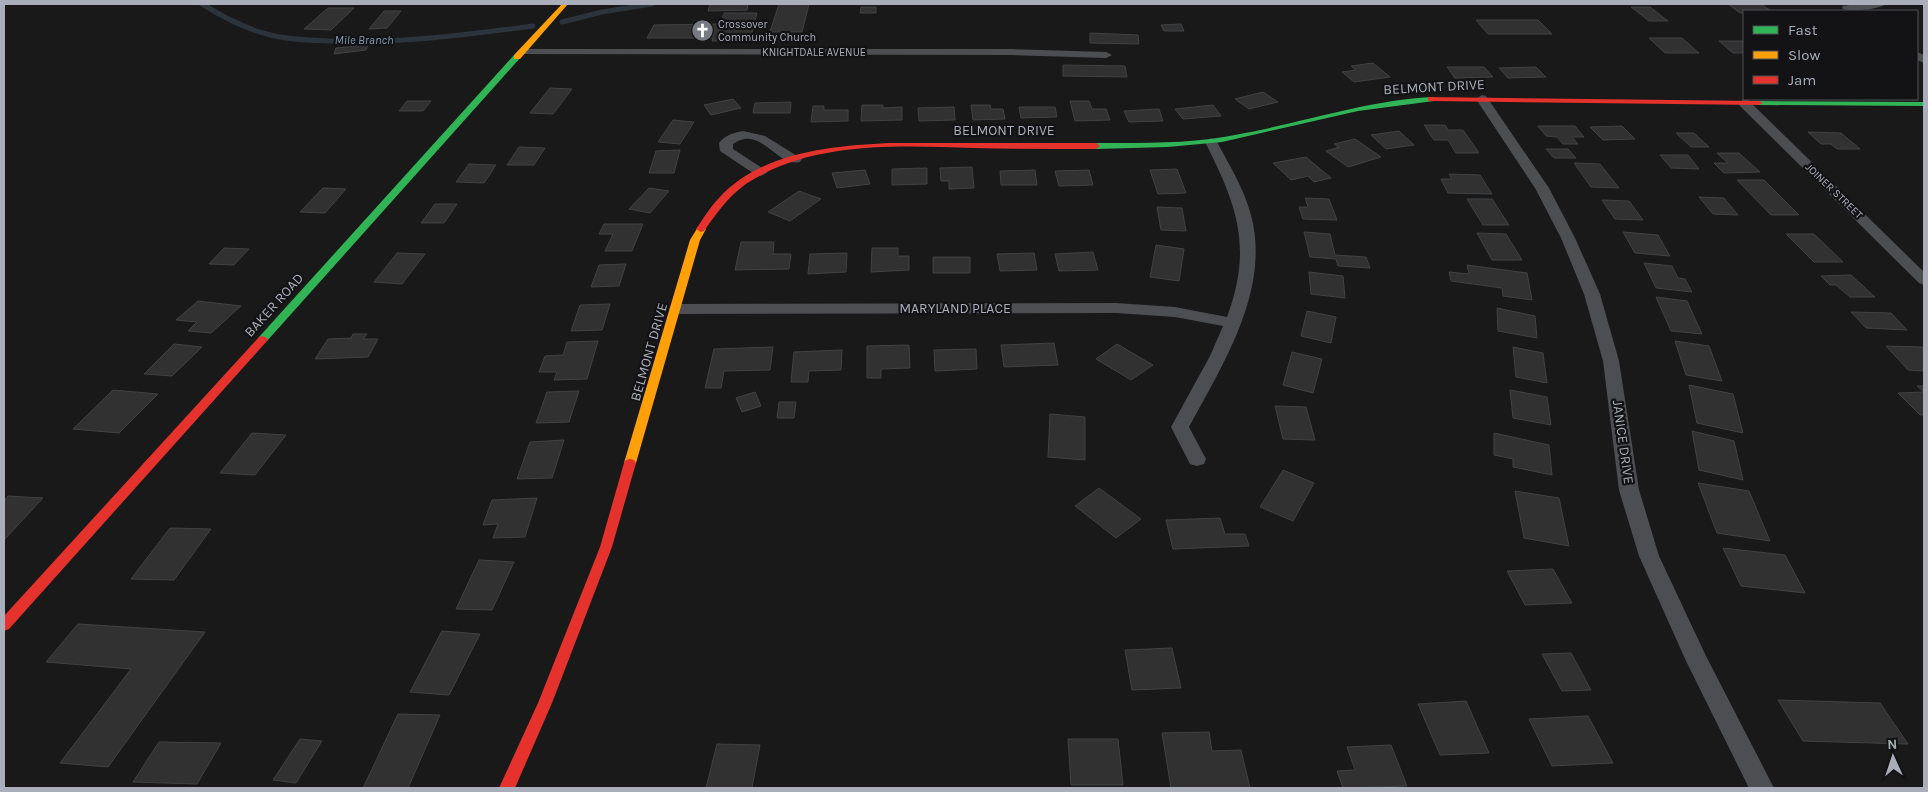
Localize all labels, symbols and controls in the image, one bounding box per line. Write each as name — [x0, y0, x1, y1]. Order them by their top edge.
legend — [1743, 10, 1918, 100]
church icon: Crossover Community Church — [690, 18, 714, 42]
place label: Crossover Community Church — [718, 18, 816, 44]
text: Fast — [1788, 21, 1818, 39]
water label: Mile Branch — [334, 33, 394, 47]
street label: KNIGHTDALE AVENUE — [762, 46, 866, 59]
text: Slow — [1788, 46, 1820, 64]
text: Jam — [1788, 71, 1816, 89]
street label: BELMONT DRIVE — [1383, 76, 1485, 98]
street label: BELMONT DRIVE — [953, 122, 1055, 139]
street label: JOINER STREET — [1803, 160, 1866, 222]
street label: BAKER ROAD — [241, 270, 307, 340]
street label: MARYLAND PLACE — [899, 300, 1011, 317]
street label: BELMONT DRIVE — [627, 301, 671, 403]
street label: JANICE DRIVE — [1609, 399, 1637, 485]
north arrow — [1868, 732, 1918, 782]
text: N — [1887, 736, 1898, 753]

